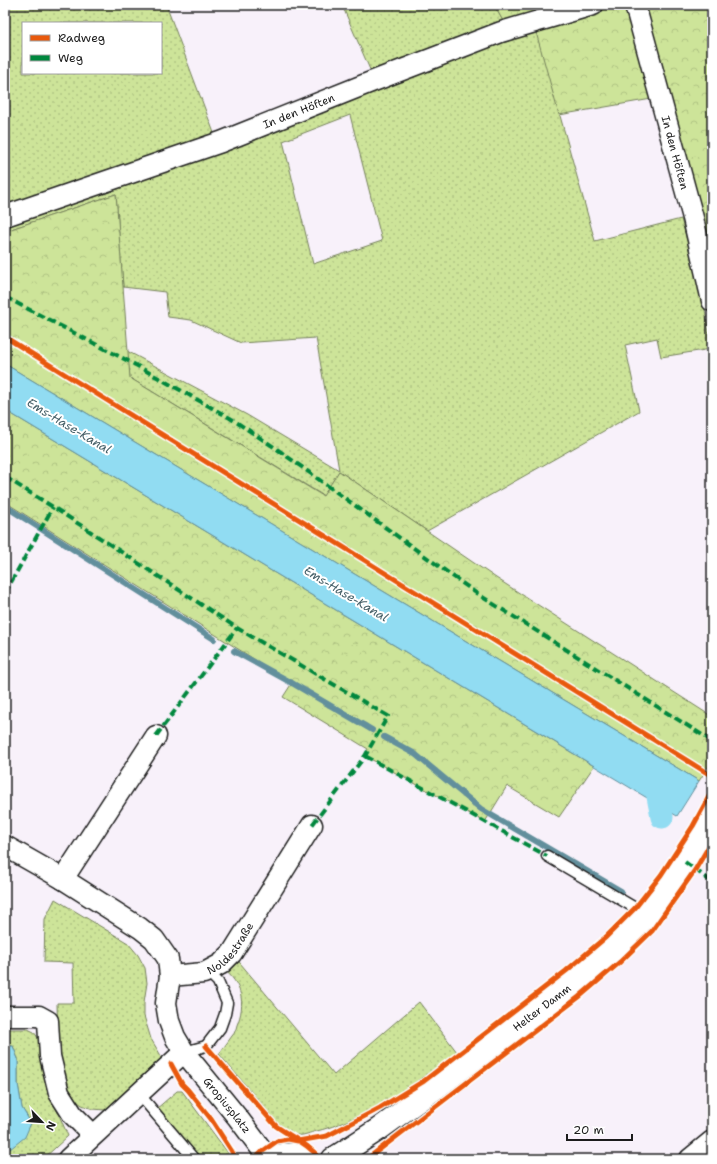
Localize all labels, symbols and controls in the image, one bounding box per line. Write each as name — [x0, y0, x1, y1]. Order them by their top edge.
legend — [22, 22, 162, 74]
text: Radweg — [58, 30, 105, 46]
text: Weg — [58, 50, 83, 66]
street label: In den Höften — [261, 90, 337, 132]
street label: In den Höften — [658, 114, 692, 192]
water label: Ems-Hase-Kanal — [24, 394, 114, 458]
water label: Ems-Hase-Kanal — [301, 562, 391, 626]
street label: Noldestraße — [204, 920, 257, 978]
street label: Helter Damm — [510, 981, 575, 1035]
street label: Gropiusplatz — [200, 1074, 254, 1137]
north arrow — [22, 1102, 62, 1142]
scale bar — [567, 1116, 632, 1142]
text: N — [42, 1119, 59, 1133]
text: 20 m — [573, 1122, 604, 1138]

